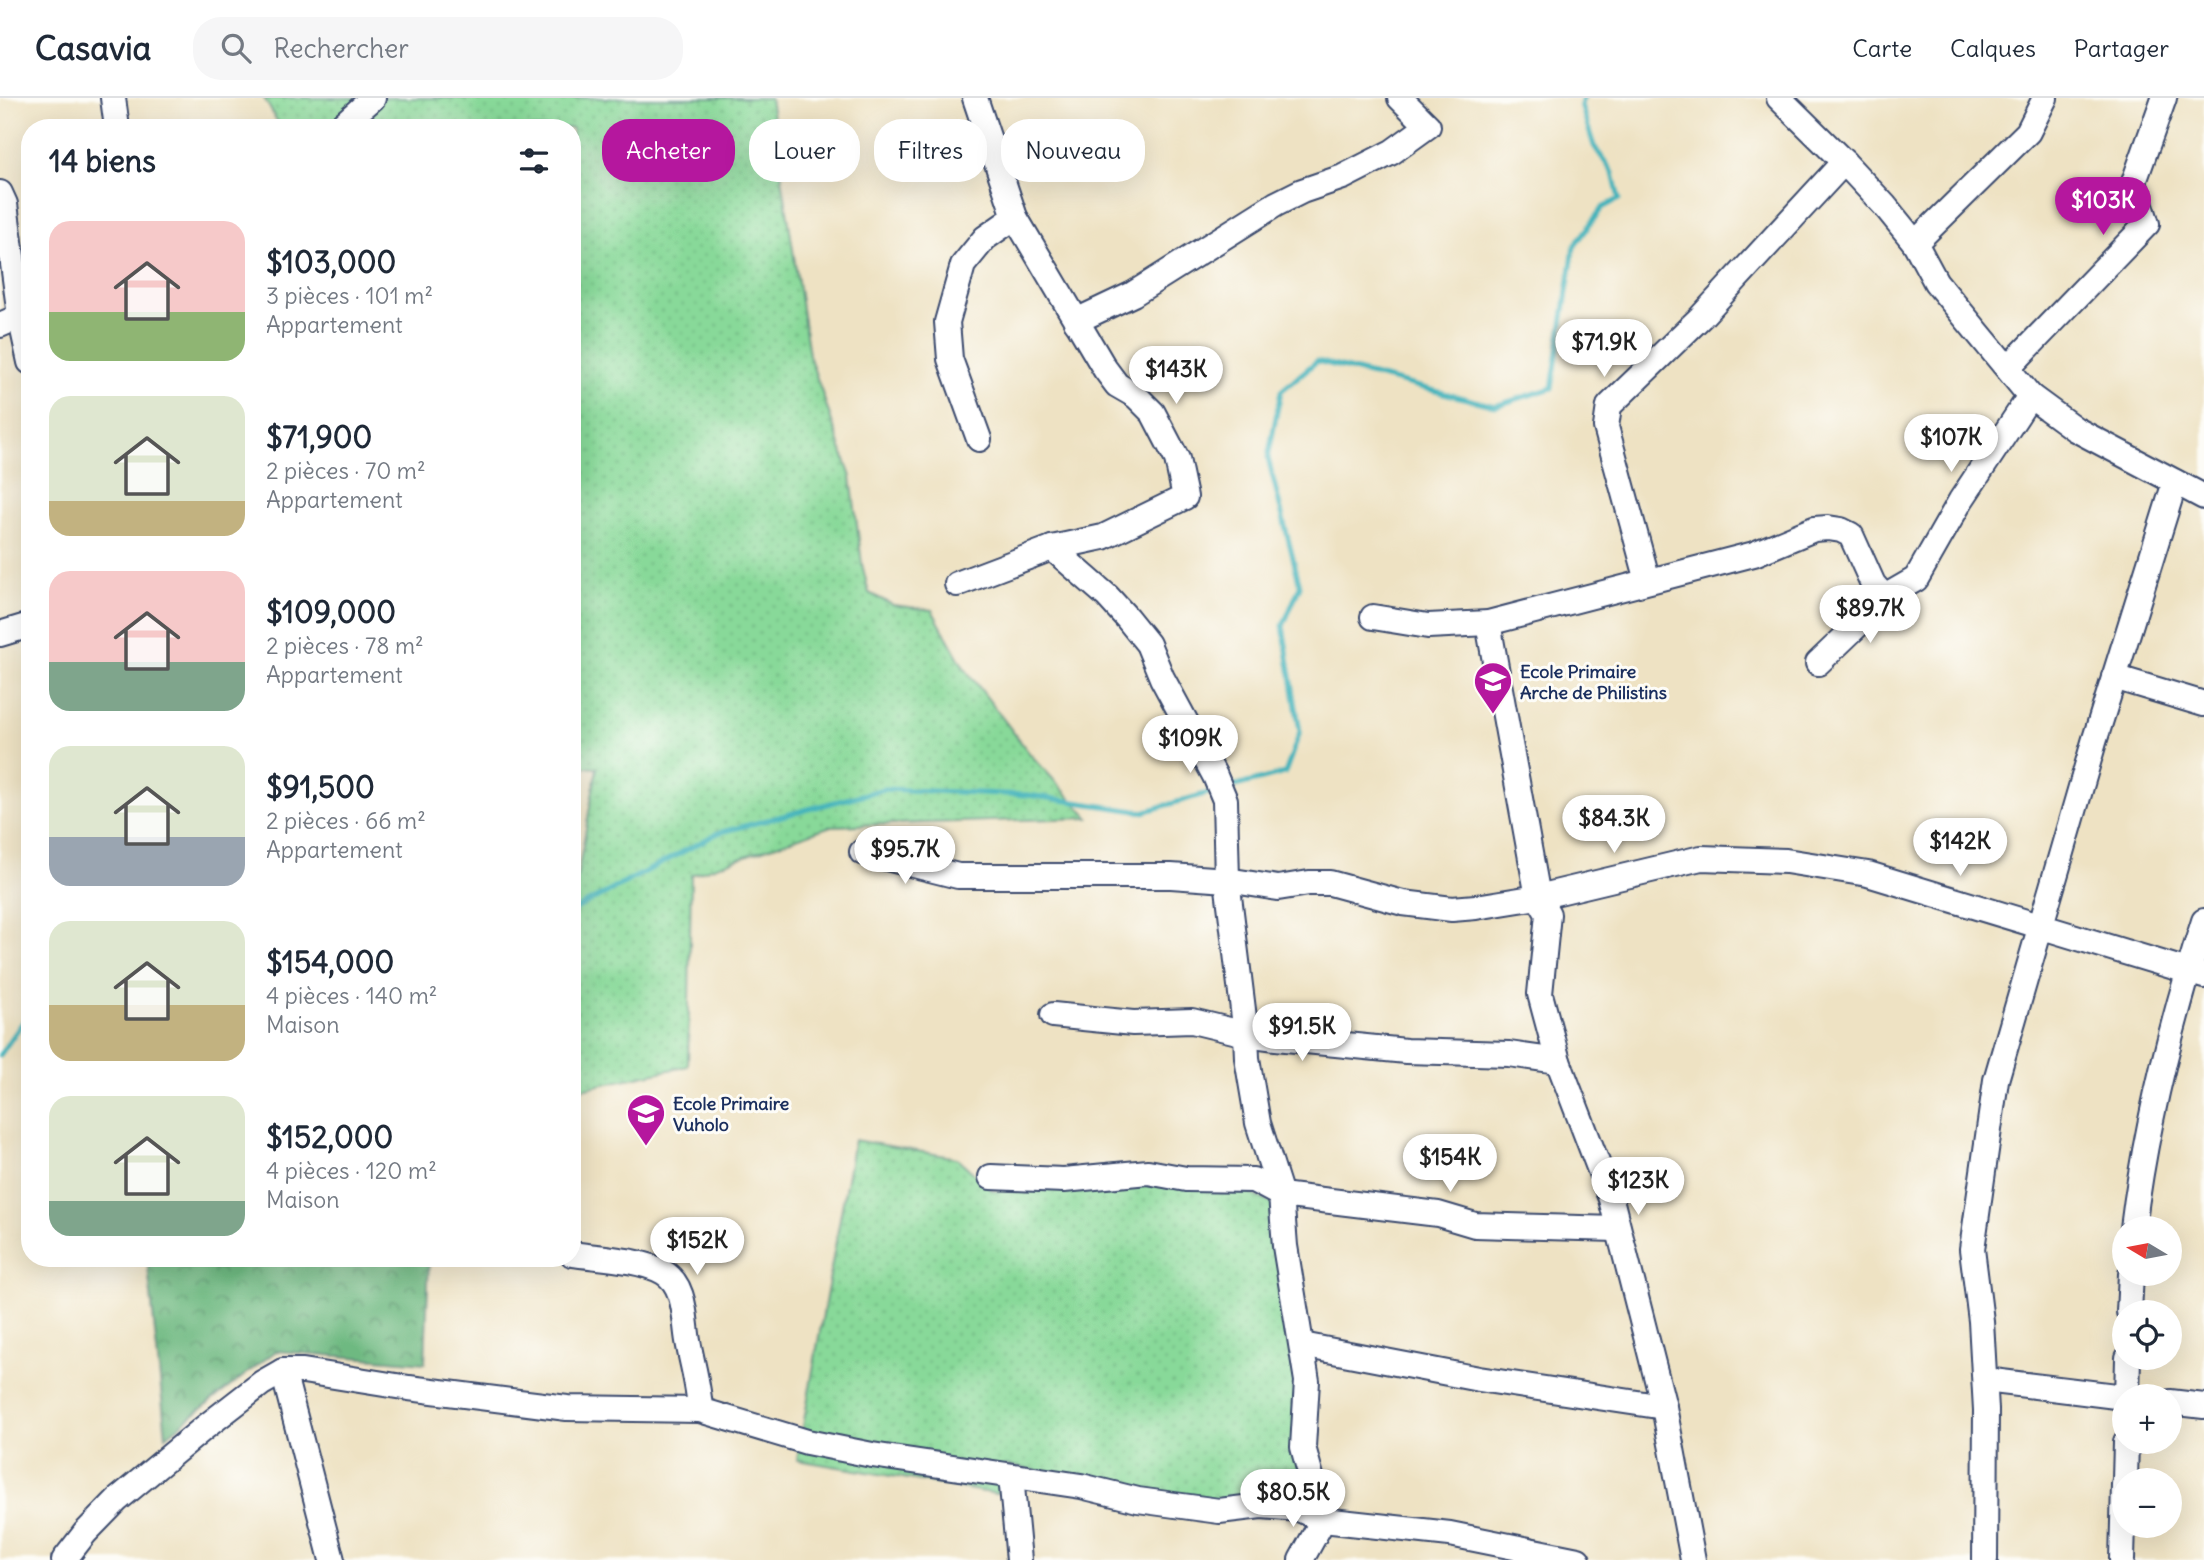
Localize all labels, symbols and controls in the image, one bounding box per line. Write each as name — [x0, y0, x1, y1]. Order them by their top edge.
search box — [193, 17, 683, 80]
text: Casavia — [35, 27, 151, 69]
icon: search — [217, 29, 255, 67]
text: Rechercher — [273, 32, 409, 65]
text: Carte — [1852, 33, 1912, 63]
text: Calques — [1950, 33, 2036, 63]
text: Partager — [2074, 33, 2169, 63]
chip: Acheter — [602, 119, 735, 182]
chip: Louer — [749, 119, 860, 182]
chip: Filtres — [874, 119, 987, 182]
chip: Nouveau — [1001, 119, 1145, 182]
text: 14 biens — [49, 142, 156, 180]
icon: filters — [515, 142, 553, 180]
pin: $103K — [2054, 178, 2152, 237]
text: $103K — [2071, 185, 2135, 214]
text: $103,000 — [266, 243, 396, 281]
icon: home — [105, 249, 189, 333]
text: 3 pièces · 101 m² — [266, 281, 433, 310]
text: Appartement — [266, 310, 403, 339]
pin: $71.9K — [1547, 320, 1661, 379]
text: $71.9K — [1571, 327, 1637, 356]
pin: $143K — [1127, 346, 1225, 406]
text: $143K — [1145, 354, 1207, 383]
pin: $107K — [1902, 414, 2000, 474]
text: $71,900 — [266, 418, 372, 456]
text: $107K — [1920, 422, 1982, 451]
icon: home — [105, 424, 189, 508]
text: 2 pièces · 70 m² — [266, 456, 426, 485]
text: Appartement — [266, 485, 403, 514]
pin: $89.7K — [1813, 586, 1927, 645]
text: $109,000 — [266, 593, 396, 631]
text: $89.7K — [1836, 593, 1904, 622]
icon: home — [105, 599, 189, 683]
text: 2 pièces · 78 m² — [266, 631, 424, 660]
text: Appartement — [266, 660, 403, 689]
school or university icon: Ecole Primaire Arche de Philistins — [1472, 660, 1514, 715]
place label: Ecole Primaire Arche de Philistins — [1520, 660, 1667, 704]
pin: $109K — [1141, 716, 1239, 775]
text: $109K — [1158, 723, 1222, 752]
text: $91,500 — [266, 768, 375, 806]
icon: home — [105, 774, 189, 858]
pin: $84.3K — [1557, 796, 1671, 855]
text: $84.3K — [1578, 803, 1650, 832]
text: 2 pièces · 66 m² — [266, 806, 426, 835]
pin: $142K — [1911, 818, 2009, 878]
pin: $95.7K — [848, 826, 962, 886]
text: $142K — [1929, 826, 1991, 855]
text: $95.7K — [870, 834, 940, 863]
text: Appartement — [266, 835, 403, 864]
text: $154,000 — [266, 943, 394, 981]
icon: home — [105, 949, 189, 1033]
text: 4 pièces · 140 m² — [266, 981, 437, 1010]
pin: $91.5K — [1245, 1004, 1359, 1063]
text: Maison — [266, 1010, 340, 1039]
text: $91.5K — [1268, 1011, 1336, 1040]
school or university icon: Ecole Primaire Vuholo — [625, 1092, 667, 1147]
place label: Ecole Primaire Vuholo — [673, 1092, 789, 1136]
text: $152,000 — [266, 1118, 393, 1156]
icon: home — [105, 1124, 189, 1208]
pin: $154K — [1401, 1134, 1499, 1194]
text: $154K — [1419, 1142, 1481, 1171]
text: 4 pièces · 120 m² — [266, 1156, 437, 1185]
pin: $123K — [1589, 1158, 1687, 1217]
text: $123K — [1607, 1165, 1669, 1194]
text: Maison — [266, 1185, 340, 1214]
north arrow — [2112, 1216, 2182, 1286]
map controls — [2112, 1216, 2182, 1538]
pin: $152K — [648, 1218, 746, 1277]
text: $152K — [666, 1225, 728, 1254]
button: locate — [2112, 1300, 2182, 1370]
button: + — [2112, 1384, 2182, 1454]
button: − — [2112, 1468, 2182, 1538]
pin: $80.5K — [1236, 1470, 1350, 1529]
text: $80.5K — [1256, 1477, 1330, 1506]

